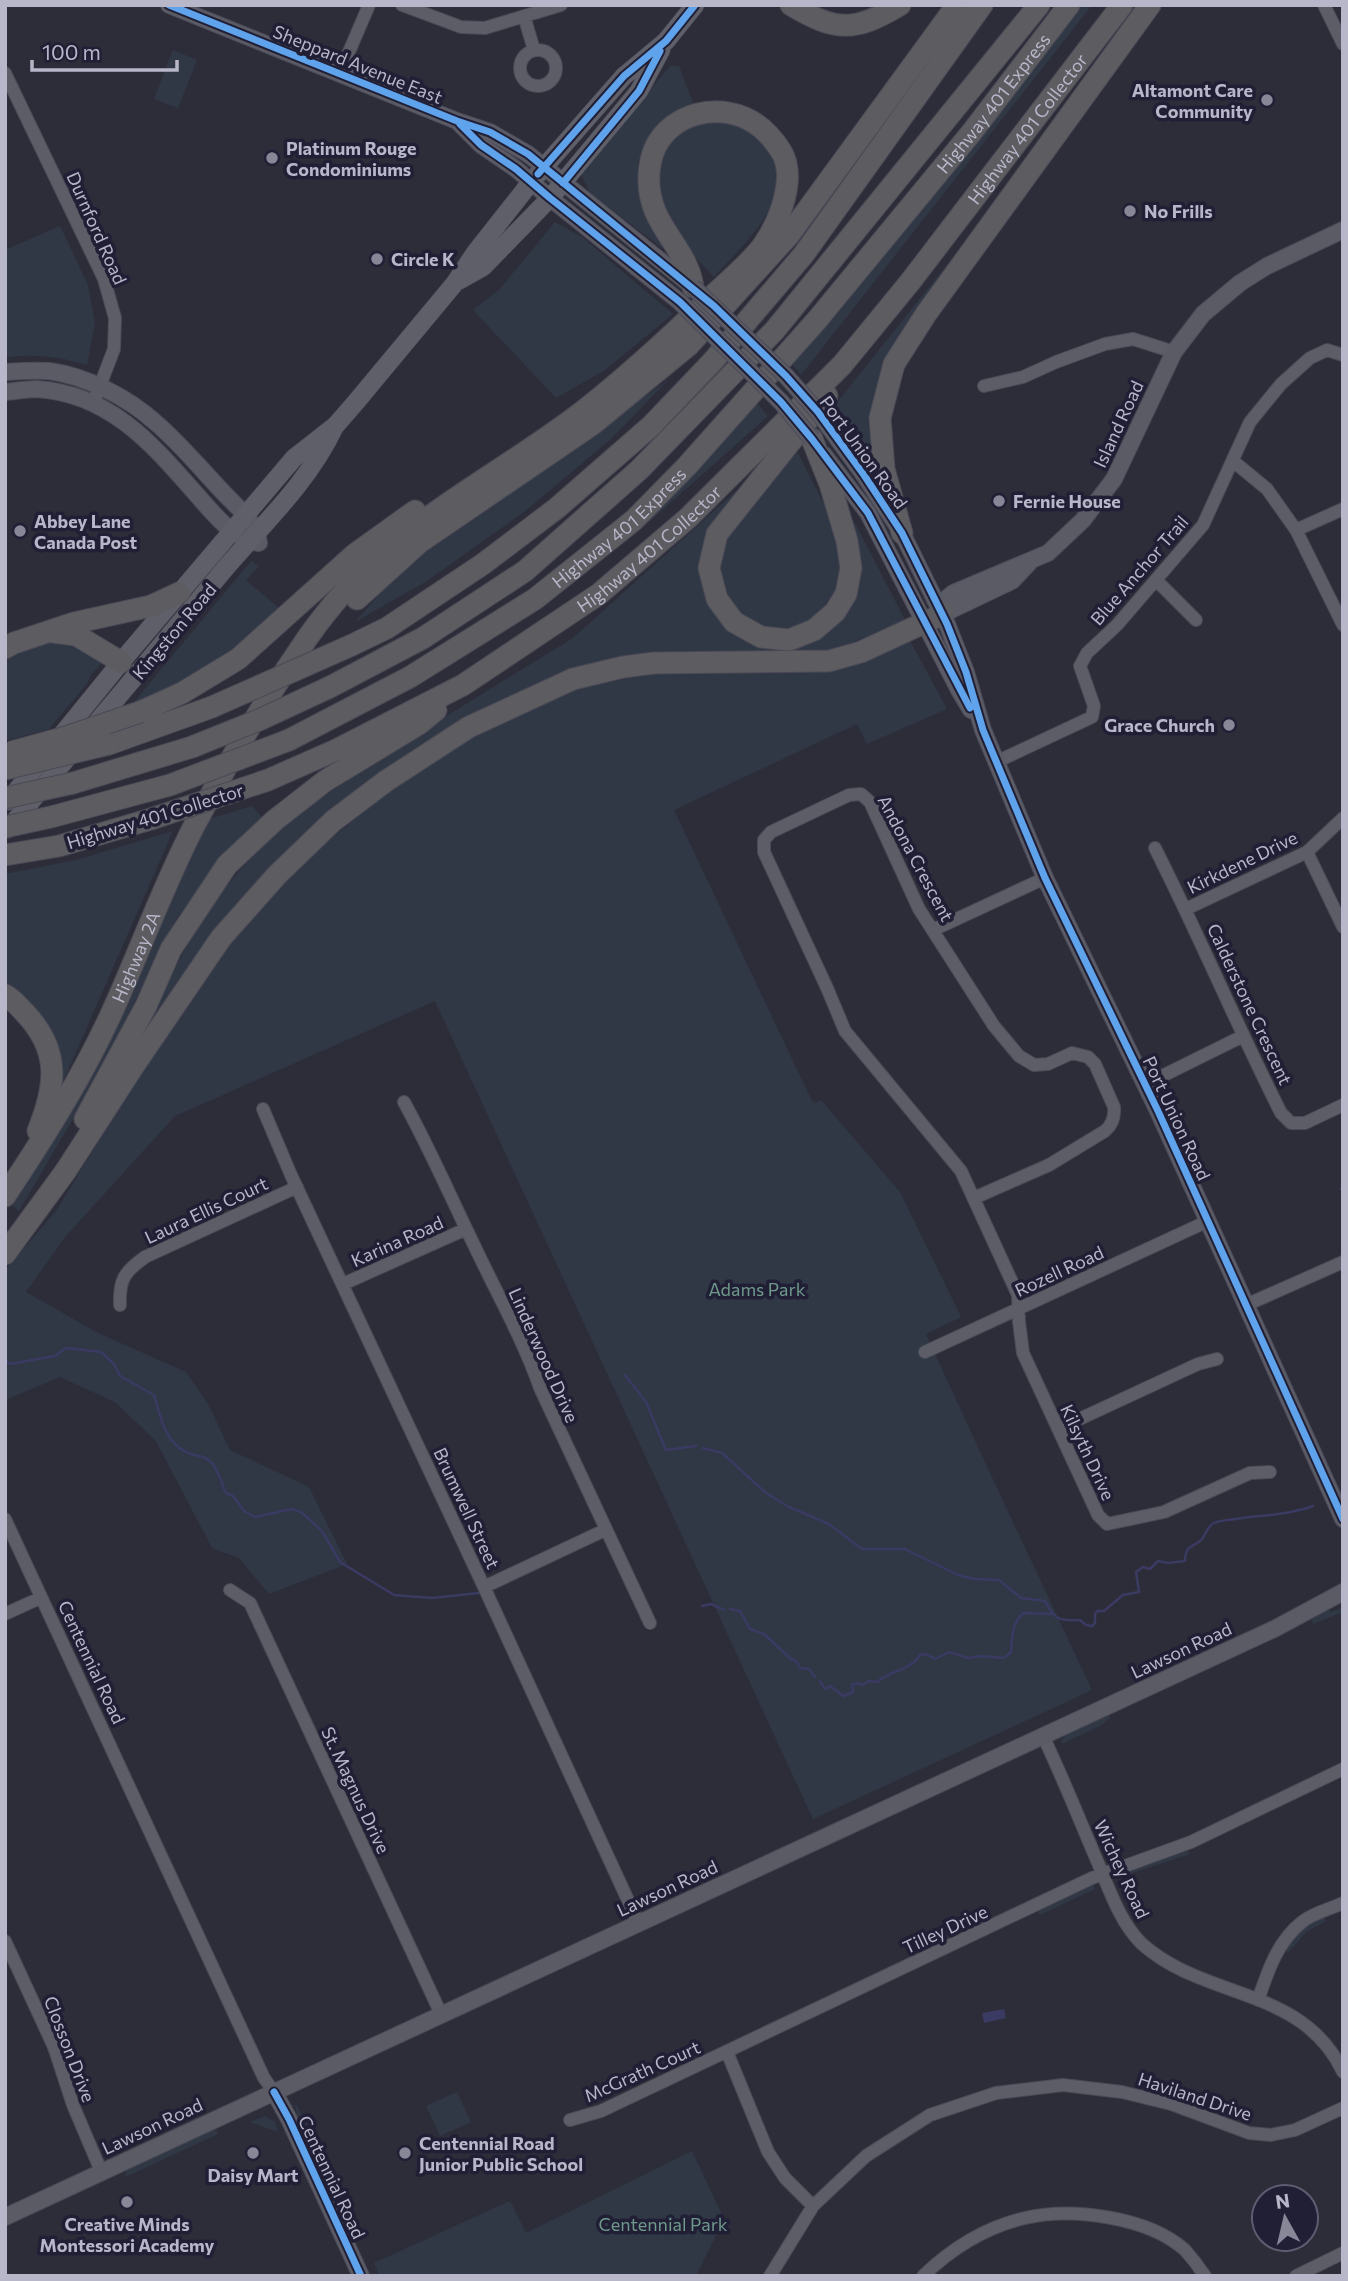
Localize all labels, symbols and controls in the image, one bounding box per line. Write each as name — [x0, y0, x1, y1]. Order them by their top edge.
street label: Sheppard Avenue East — [270, 20, 446, 108]
scale bar — [32, 28, 177, 72]
street label: Highway 401 Express — [932, 29, 1055, 178]
text: 100 m — [42, 39, 101, 64]
street label: Highway 401 Collector — [963, 49, 1092, 208]
place label: Altamont Care Community — [1132, 79, 1253, 122]
marker: Altamont Care Community — [1259, 92, 1275, 108]
place label: Platinum Rouge Condominiums — [286, 137, 417, 180]
marker: Platinum Rouge Condominiums — [264, 150, 280, 166]
street label: Durnford Road — [62, 168, 132, 288]
place label: No Frills — [1144, 200, 1213, 222]
marker: No Frills — [1122, 203, 1138, 219]
place label: Circle K — [391, 248, 455, 270]
marker: Circle K — [369, 251, 385, 267]
street label: Island Road — [1088, 377, 1148, 471]
street label: Port Union Road — [816, 391, 912, 513]
street label: Highway 401 Express — [547, 463, 690, 592]
street label: Highway 401 Collector — [572, 480, 726, 617]
place label: Fernie House — [1013, 490, 1121, 512]
marker: Fernie House — [991, 493, 1007, 509]
place label: Abbey Lane Canada Post — [34, 510, 137, 553]
street label: Blue Anchor Trail — [1085, 511, 1193, 629]
marker: Abbey Lane Canada Post — [12, 523, 28, 539]
street label: Kingston Road — [127, 578, 221, 684]
place label: Grace Church — [1104, 714, 1215, 736]
marker: Grace Church — [1221, 717, 1237, 733]
street label: Highway 401 Collector — [64, 779, 246, 853]
street label: Andona Crescent — [873, 791, 959, 925]
street label: Kirkdene Drive — [1183, 826, 1301, 898]
street label: Highway 2A — [107, 908, 165, 1006]
street label: Calderstone Crescent — [1203, 920, 1297, 1088]
street label: Port Union Road — [1139, 1052, 1215, 1184]
street label: Laura Ellis Court — [141, 1172, 271, 1248]
street label: Karina Road — [348, 1211, 446, 1271]
street label: Rozell Road — [1011, 1241, 1107, 1301]
park label: Adams Park — [709, 1278, 806, 1300]
street label: Linderwood Drive — [504, 1284, 584, 1426]
street label: Kilsyth Drive — [1056, 1401, 1120, 1503]
street label: Brumwell Street — [429, 1444, 505, 1572]
street label: Centennial Road — [54, 1597, 130, 1727]
street label: Lawson Road — [1127, 1617, 1235, 1683]
street label: St. Magnus Drive — [317, 1723, 395, 1857]
street label: Wichey Road — [1090, 1816, 1154, 1922]
street label: Lawson Road — [613, 1855, 721, 1921]
street label: Tilley Drive — [899, 1900, 991, 1958]
street label: Closson Drive — [40, 1993, 100, 2105]
street label: McGrath Court — [581, 2036, 703, 2106]
street label: Haviland Drive — [1135, 2067, 1255, 2125]
street label: Lawson Road — [98, 2093, 206, 2159]
street label: Centennial Road — [294, 2112, 370, 2242]
place label: Centennial Road Junior Public School — [419, 2132, 583, 2175]
marker: Daisy Mart — [245, 2145, 261, 2161]
marker: Centennial Road Junior Public School — [397, 2145, 413, 2161]
place label: Daisy Mart — [208, 2164, 299, 2186]
north arrow — [1250, 2183, 1320, 2253]
text: N — [1274, 2188, 1291, 2213]
marker: Creative Minds Montessori Academy — [119, 2194, 135, 2210]
place label: Creative Minds Montessori Academy — [40, 2213, 215, 2256]
park label: Centennial Park — [598, 2213, 728, 2235]

